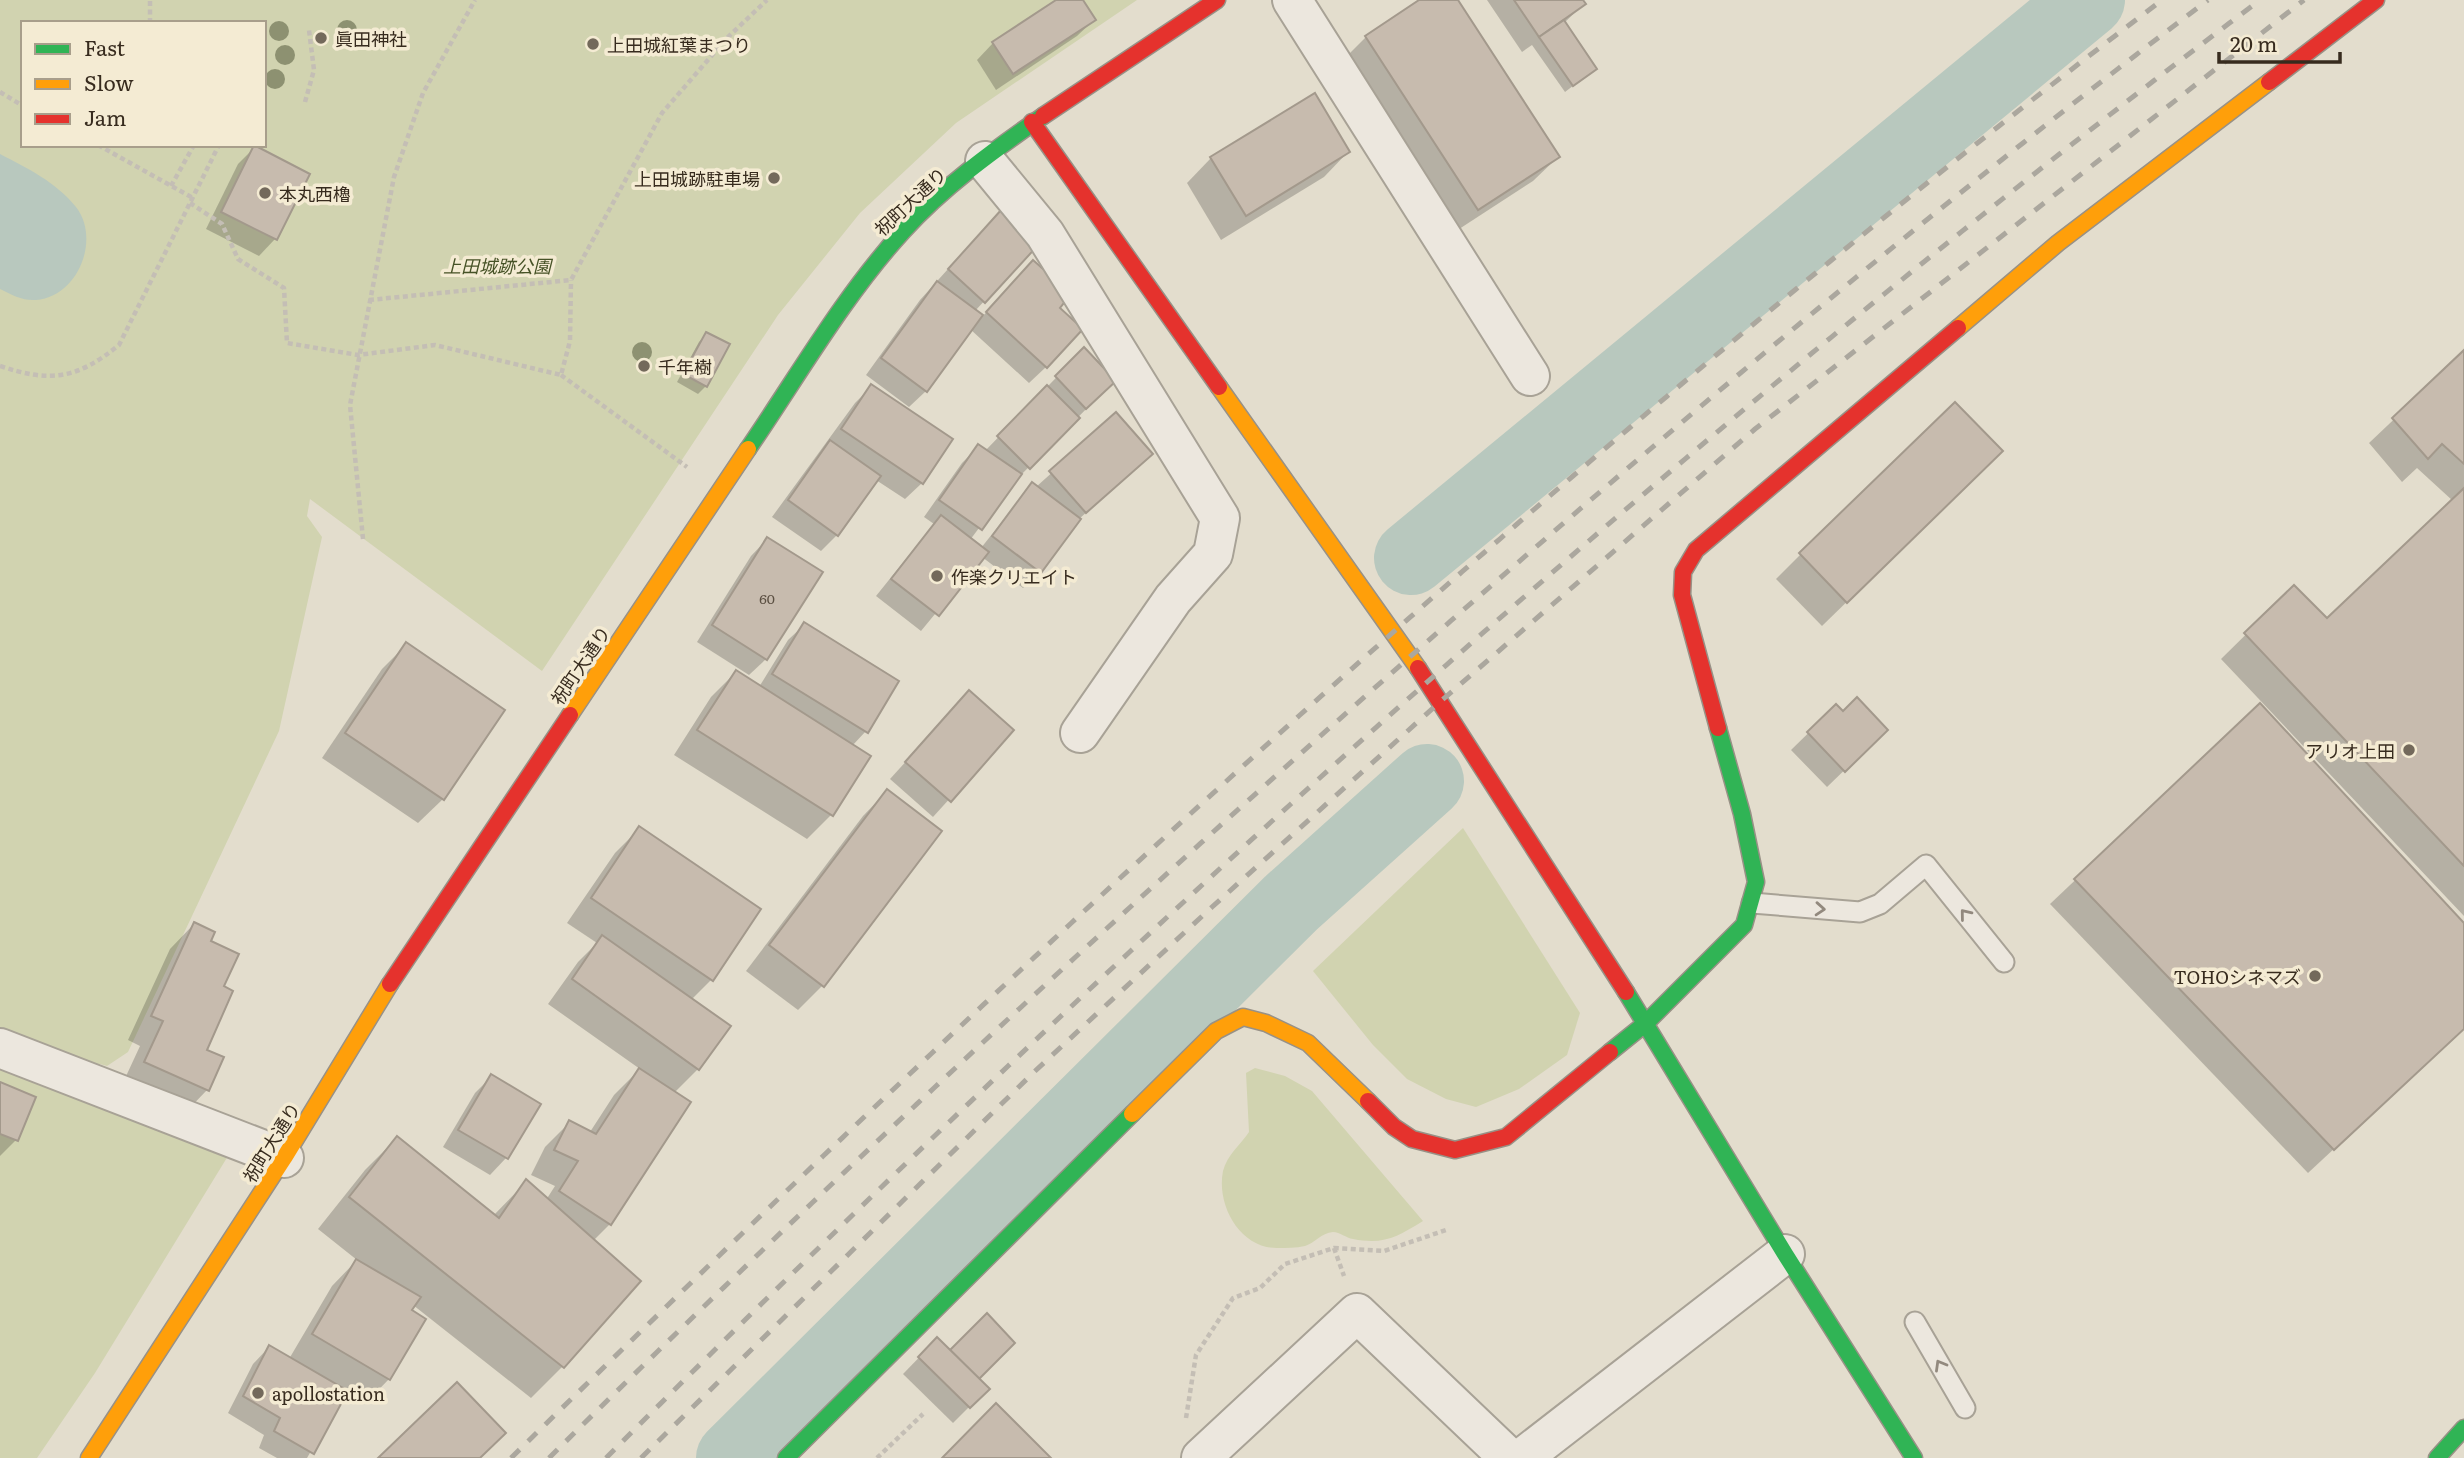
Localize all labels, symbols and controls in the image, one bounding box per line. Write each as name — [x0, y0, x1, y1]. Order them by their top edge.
legend — [21, 21, 266, 147]
scale bar — [2219, 21, 2340, 65]
place label: 眞田神社 — [335, 25, 407, 52]
text: 20 m — [2230, 27, 2277, 58]
marker: 眞田神社 — [313, 30, 329, 46]
text: Fast — [84, 31, 125, 62]
place label: 上田城紅葉まつり — [607, 31, 751, 58]
marker: 上田城紅葉まつり — [585, 36, 601, 52]
text: Slow — [84, 66, 134, 97]
text: Jam — [84, 101, 126, 132]
street label: 祝町大通り — [868, 160, 952, 242]
place label: 上田城跡駐車場 — [634, 165, 760, 192]
marker: 上田城跡駐車場 — [766, 170, 782, 186]
place label: 本丸西櫓 — [279, 180, 351, 207]
marker: 本丸西櫓 — [257, 185, 273, 201]
park label: 上田城跡公園 — [443, 252, 554, 279]
place label: 千年樹 — [658, 353, 712, 380]
marker: 千年樹 — [636, 358, 652, 374]
place label: 作楽クリエイト — [951, 563, 1077, 590]
marker: 作楽クリエイト — [929, 568, 945, 584]
house number: 60 — [759, 588, 775, 608]
street label: 祝町大通り — [544, 620, 616, 710]
place label: アリオ上田 — [2305, 737, 2395, 764]
marker: アリオ上田 — [2401, 742, 2417, 758]
one-way arrow — [1815, 901, 1826, 916]
one-way arrow — [1961, 909, 1973, 922]
place label: TOHOシネマズ — [2173, 963, 2301, 990]
marker: TOHOシネマズ — [2307, 968, 2323, 984]
street label: 祝町大通り — [236, 1097, 306, 1187]
one-way arrow — [1935, 1359, 1948, 1372]
place label: apollostation — [272, 1380, 385, 1407]
marker: apollostation — [250, 1385, 266, 1401]

